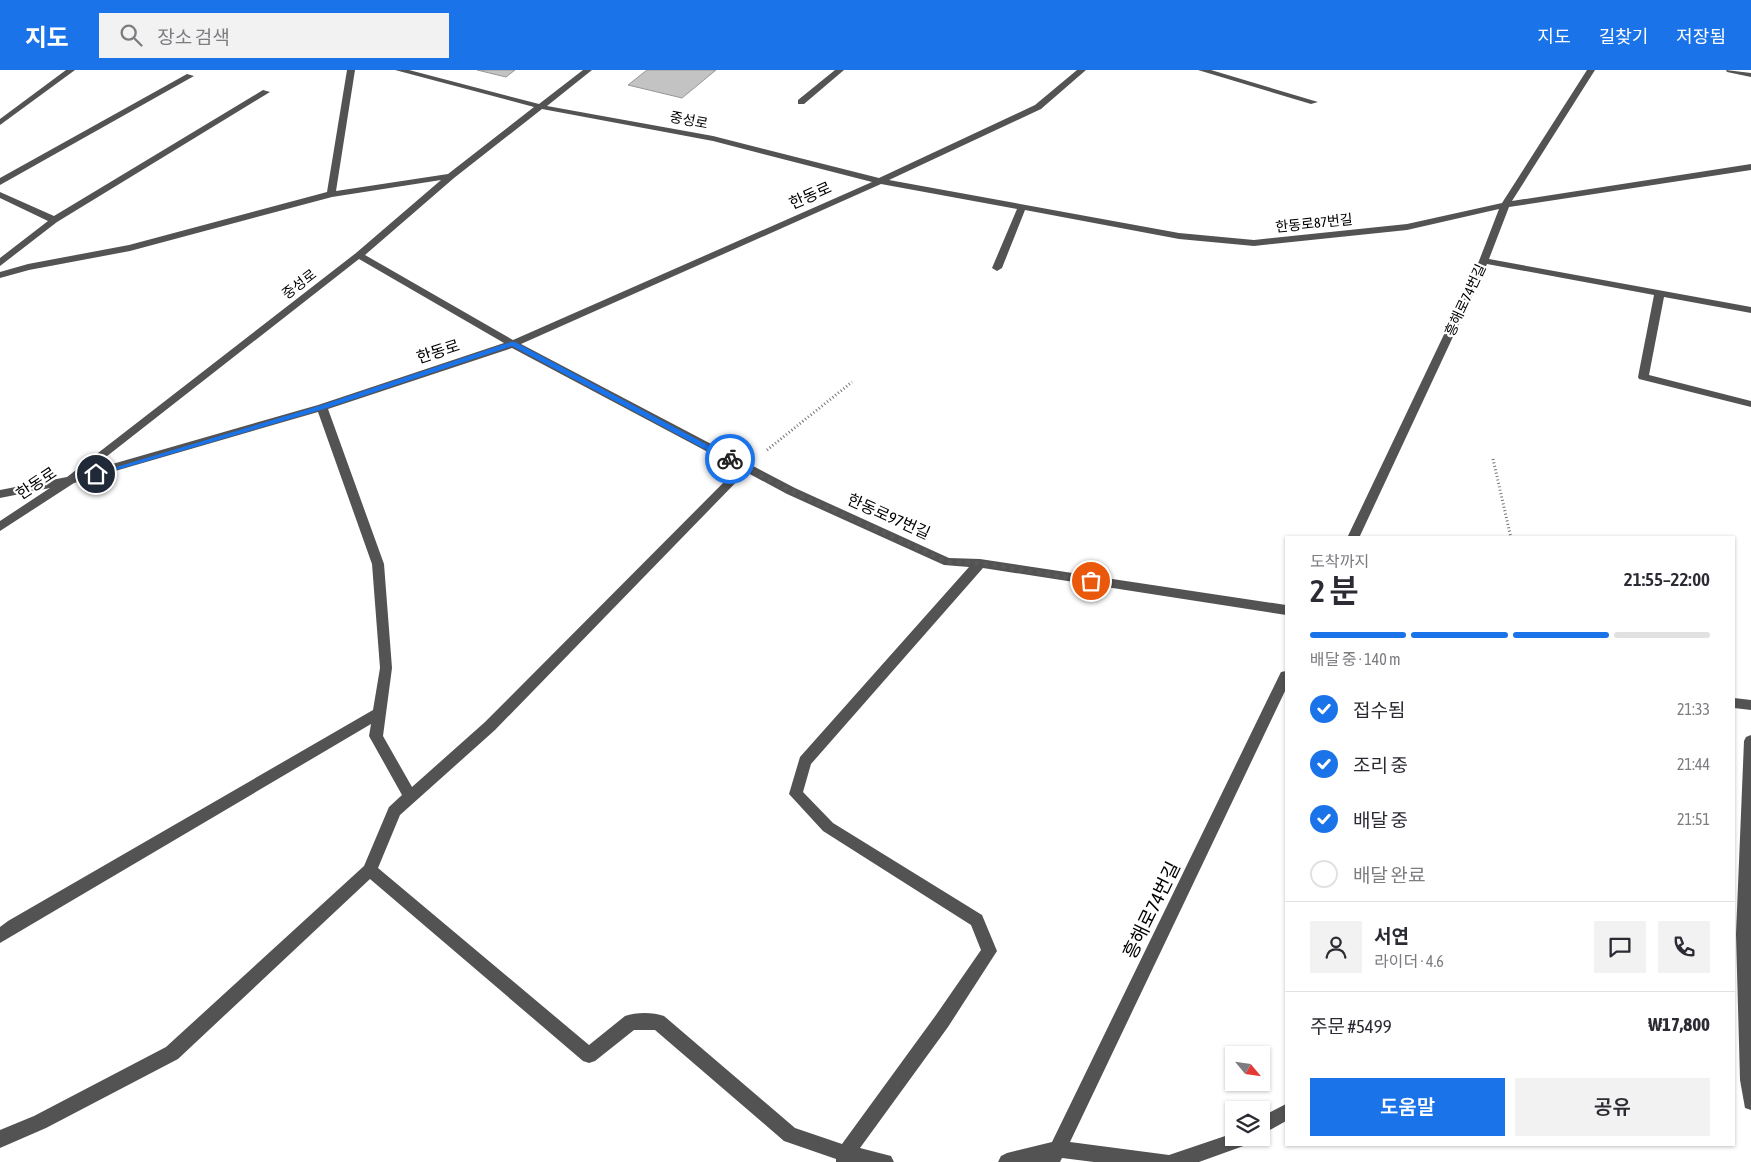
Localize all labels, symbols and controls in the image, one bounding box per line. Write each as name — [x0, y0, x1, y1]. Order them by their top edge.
search box — [99, 13, 449, 58]
icon: search — [117, 21, 145, 49]
text: 지도 — [25, 24, 69, 51]
text: 장소 검색 — [157, 26, 230, 48]
text: 지도 — [1538, 26, 1571, 47]
text: 길찾기 — [1599, 26, 1648, 47]
text: 저장됨 — [1676, 26, 1726, 47]
street label: 중성로 — [669, 108, 710, 132]
street label: 한동로 — [786, 178, 834, 212]
street label: 한동로87번길 — [1275, 211, 1353, 235]
street label: 흥해로74번길 — [1441, 261, 1489, 339]
street label: 중성로 — [279, 266, 319, 302]
street label: 한동로 — [414, 336, 462, 366]
courier — [705, 434, 755, 484]
icon: bike — [716, 445, 744, 473]
pin — [75, 453, 117, 495]
icon: home — [82, 460, 110, 488]
street label: 한동로 — [13, 463, 60, 503]
street label: 한동로97번길 — [845, 490, 933, 542]
text: 도착까지 — [1310, 552, 1369, 570]
pin — [1070, 560, 1112, 602]
icon: bag — [1077, 567, 1105, 595]
text: 21:55–22:00 — [1624, 568, 1710, 590]
text: 2 분 — [1310, 572, 1359, 609]
text: 배달 중 · 140 m — [1310, 650, 1400, 668]
icon: check — [1310, 695, 1338, 723]
text: 접수됨 — [1353, 699, 1405, 721]
text: 21:33 — [1677, 700, 1710, 718]
icon: check — [1310, 750, 1338, 778]
text: 조리 중 — [1353, 754, 1408, 776]
text: 21:44 — [1677, 755, 1710, 773]
icon: check — [1310, 805, 1338, 833]
text: 배달 중 — [1353, 809, 1408, 831]
text: 21:51 — [1677, 810, 1710, 828]
street label: 흥해로74번길 — [1118, 858, 1184, 962]
text: 배달 완료 — [1353, 864, 1426, 886]
button: person — [1310, 921, 1362, 973]
button: chat — [1594, 921, 1646, 973]
button: phone — [1658, 921, 1710, 973]
text: 서연 — [1374, 925, 1409, 947]
text: 라이더 · 4.6 — [1374, 952, 1444, 970]
text: ₩17,800 — [1648, 1013, 1710, 1035]
text: 주문 #5499 — [1310, 1015, 1392, 1037]
north arrow — [1225, 1046, 1270, 1091]
map controls — [1225, 1046, 1270, 1146]
button: 도움말 — [1310, 1078, 1505, 1136]
button: 공유 — [1515, 1078, 1710, 1136]
button: layers — [1225, 1101, 1270, 1146]

